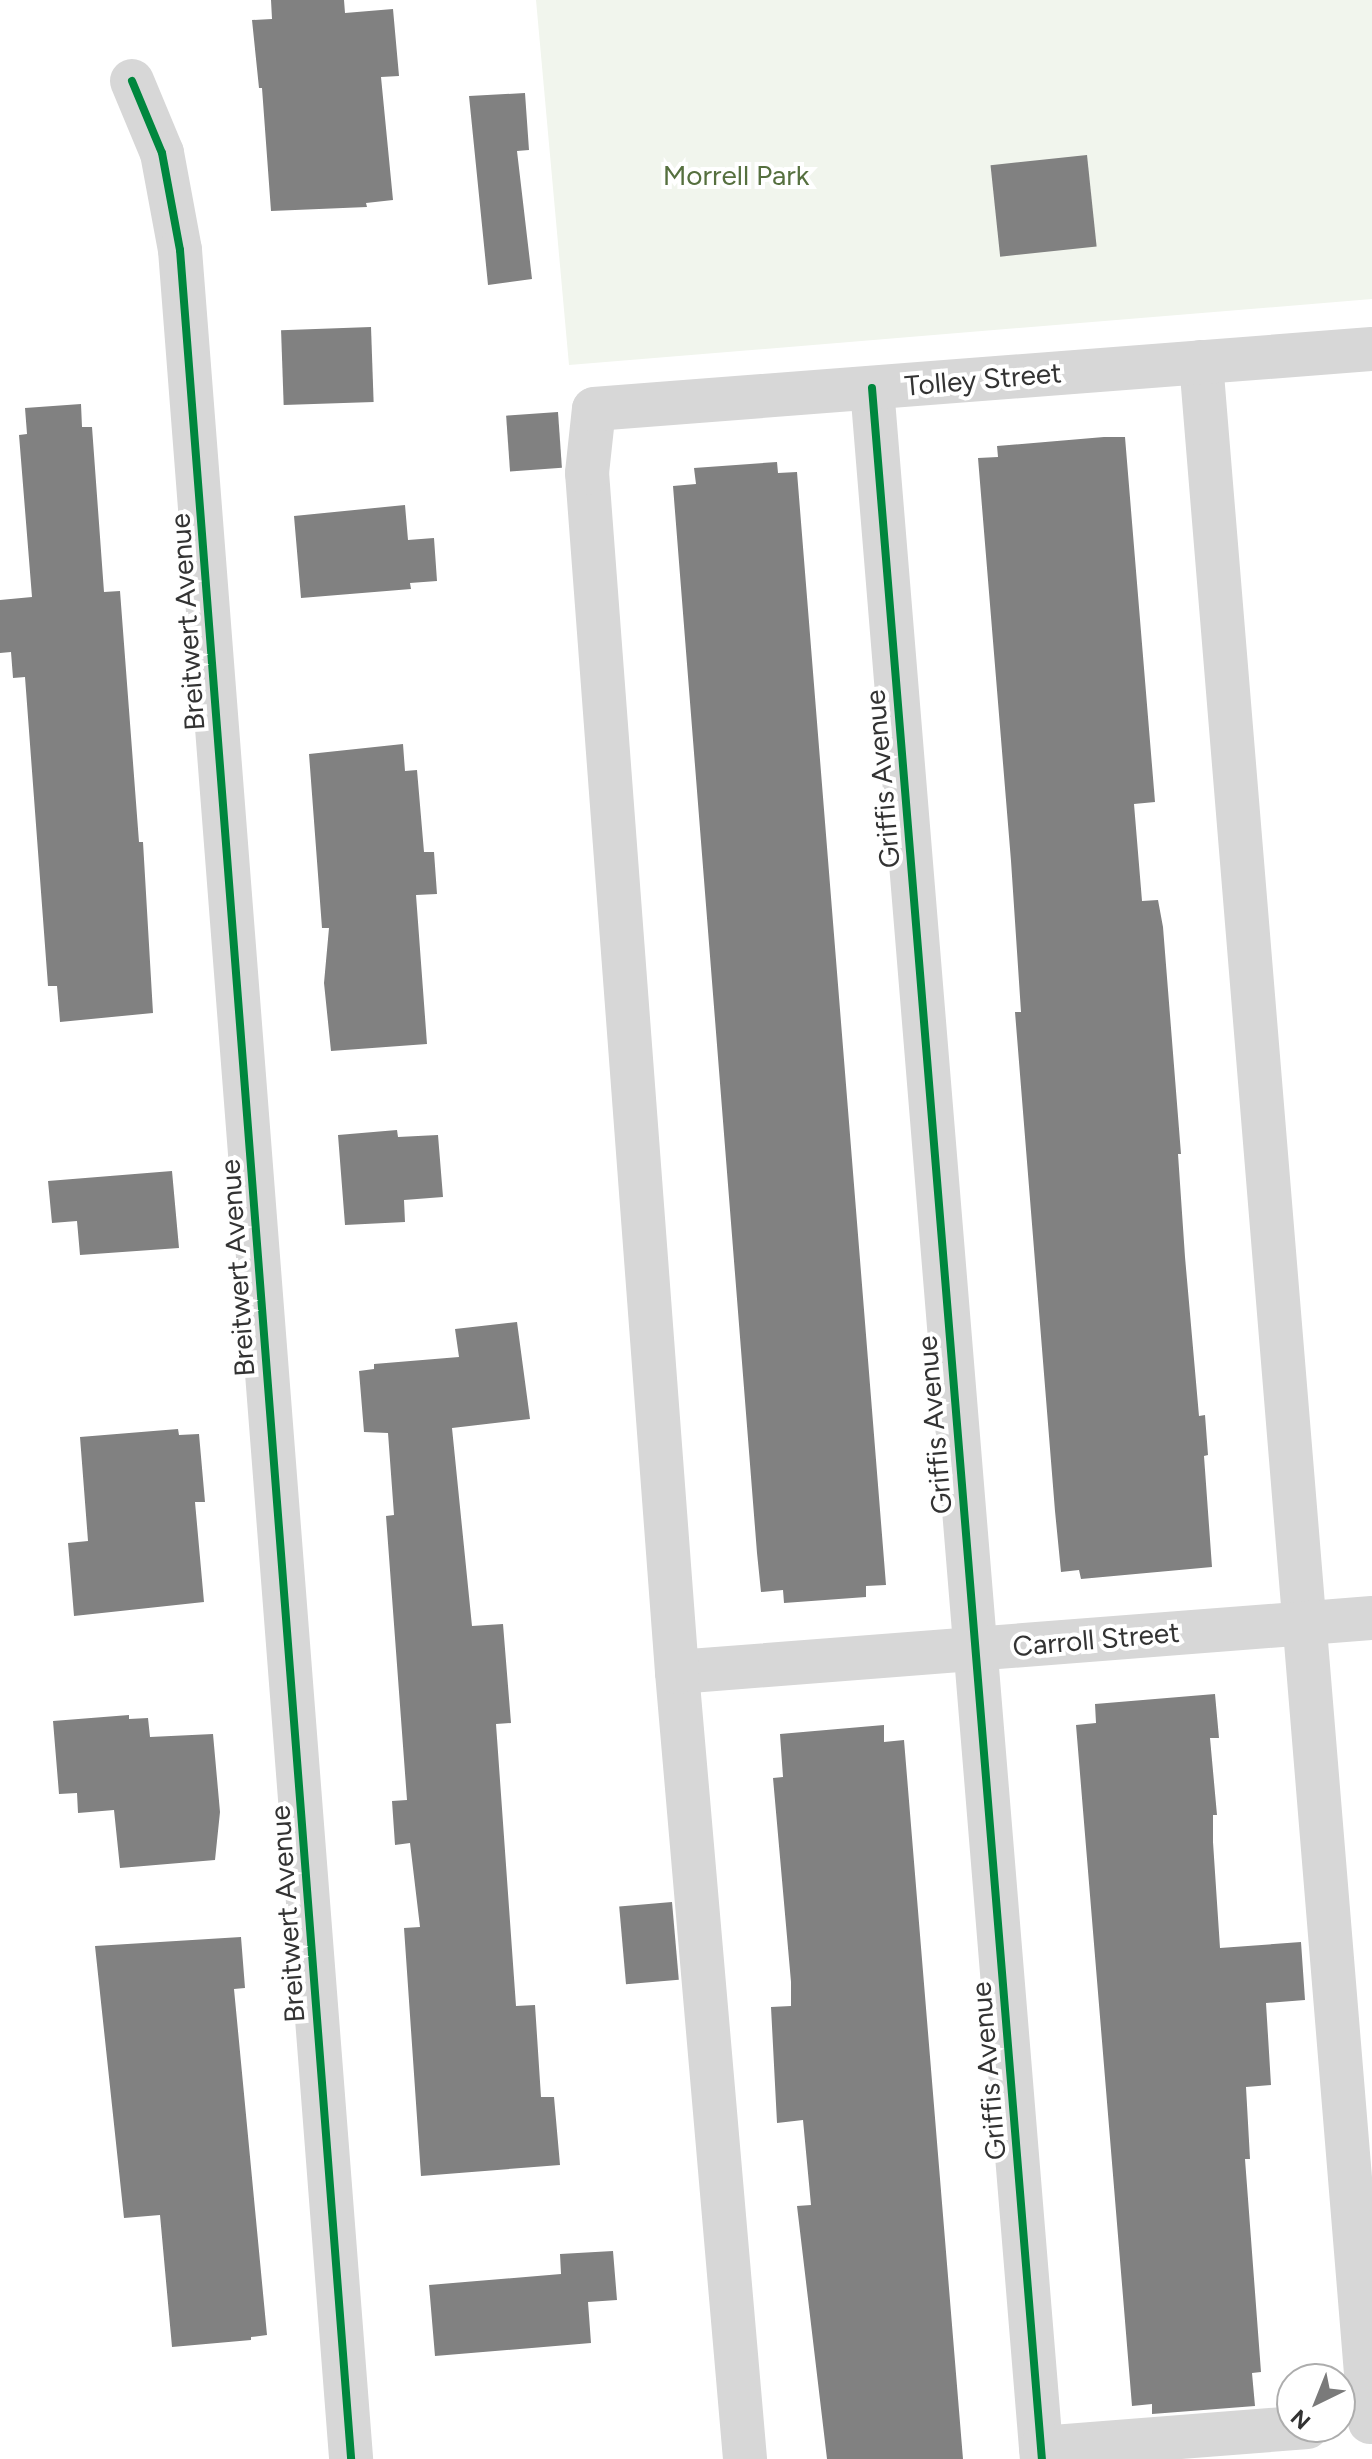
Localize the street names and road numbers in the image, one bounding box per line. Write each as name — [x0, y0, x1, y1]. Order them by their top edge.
street label: Tolley Street — [903, 355, 1063, 403]
street label: Breitwert Avenue — [163, 512, 211, 732]
street label: Griffis Avenue — [857, 688, 907, 870]
street label: Breitwert Avenue — [213, 1158, 261, 1378]
street label: Griffis Avenue — [909, 1334, 959, 1516]
street label: Carroll Street — [1011, 1615, 1181, 1663]
street label: Breitwert Avenue — [263, 1804, 311, 2024]
street label: Griffis Avenue — [963, 1980, 1013, 2162]

